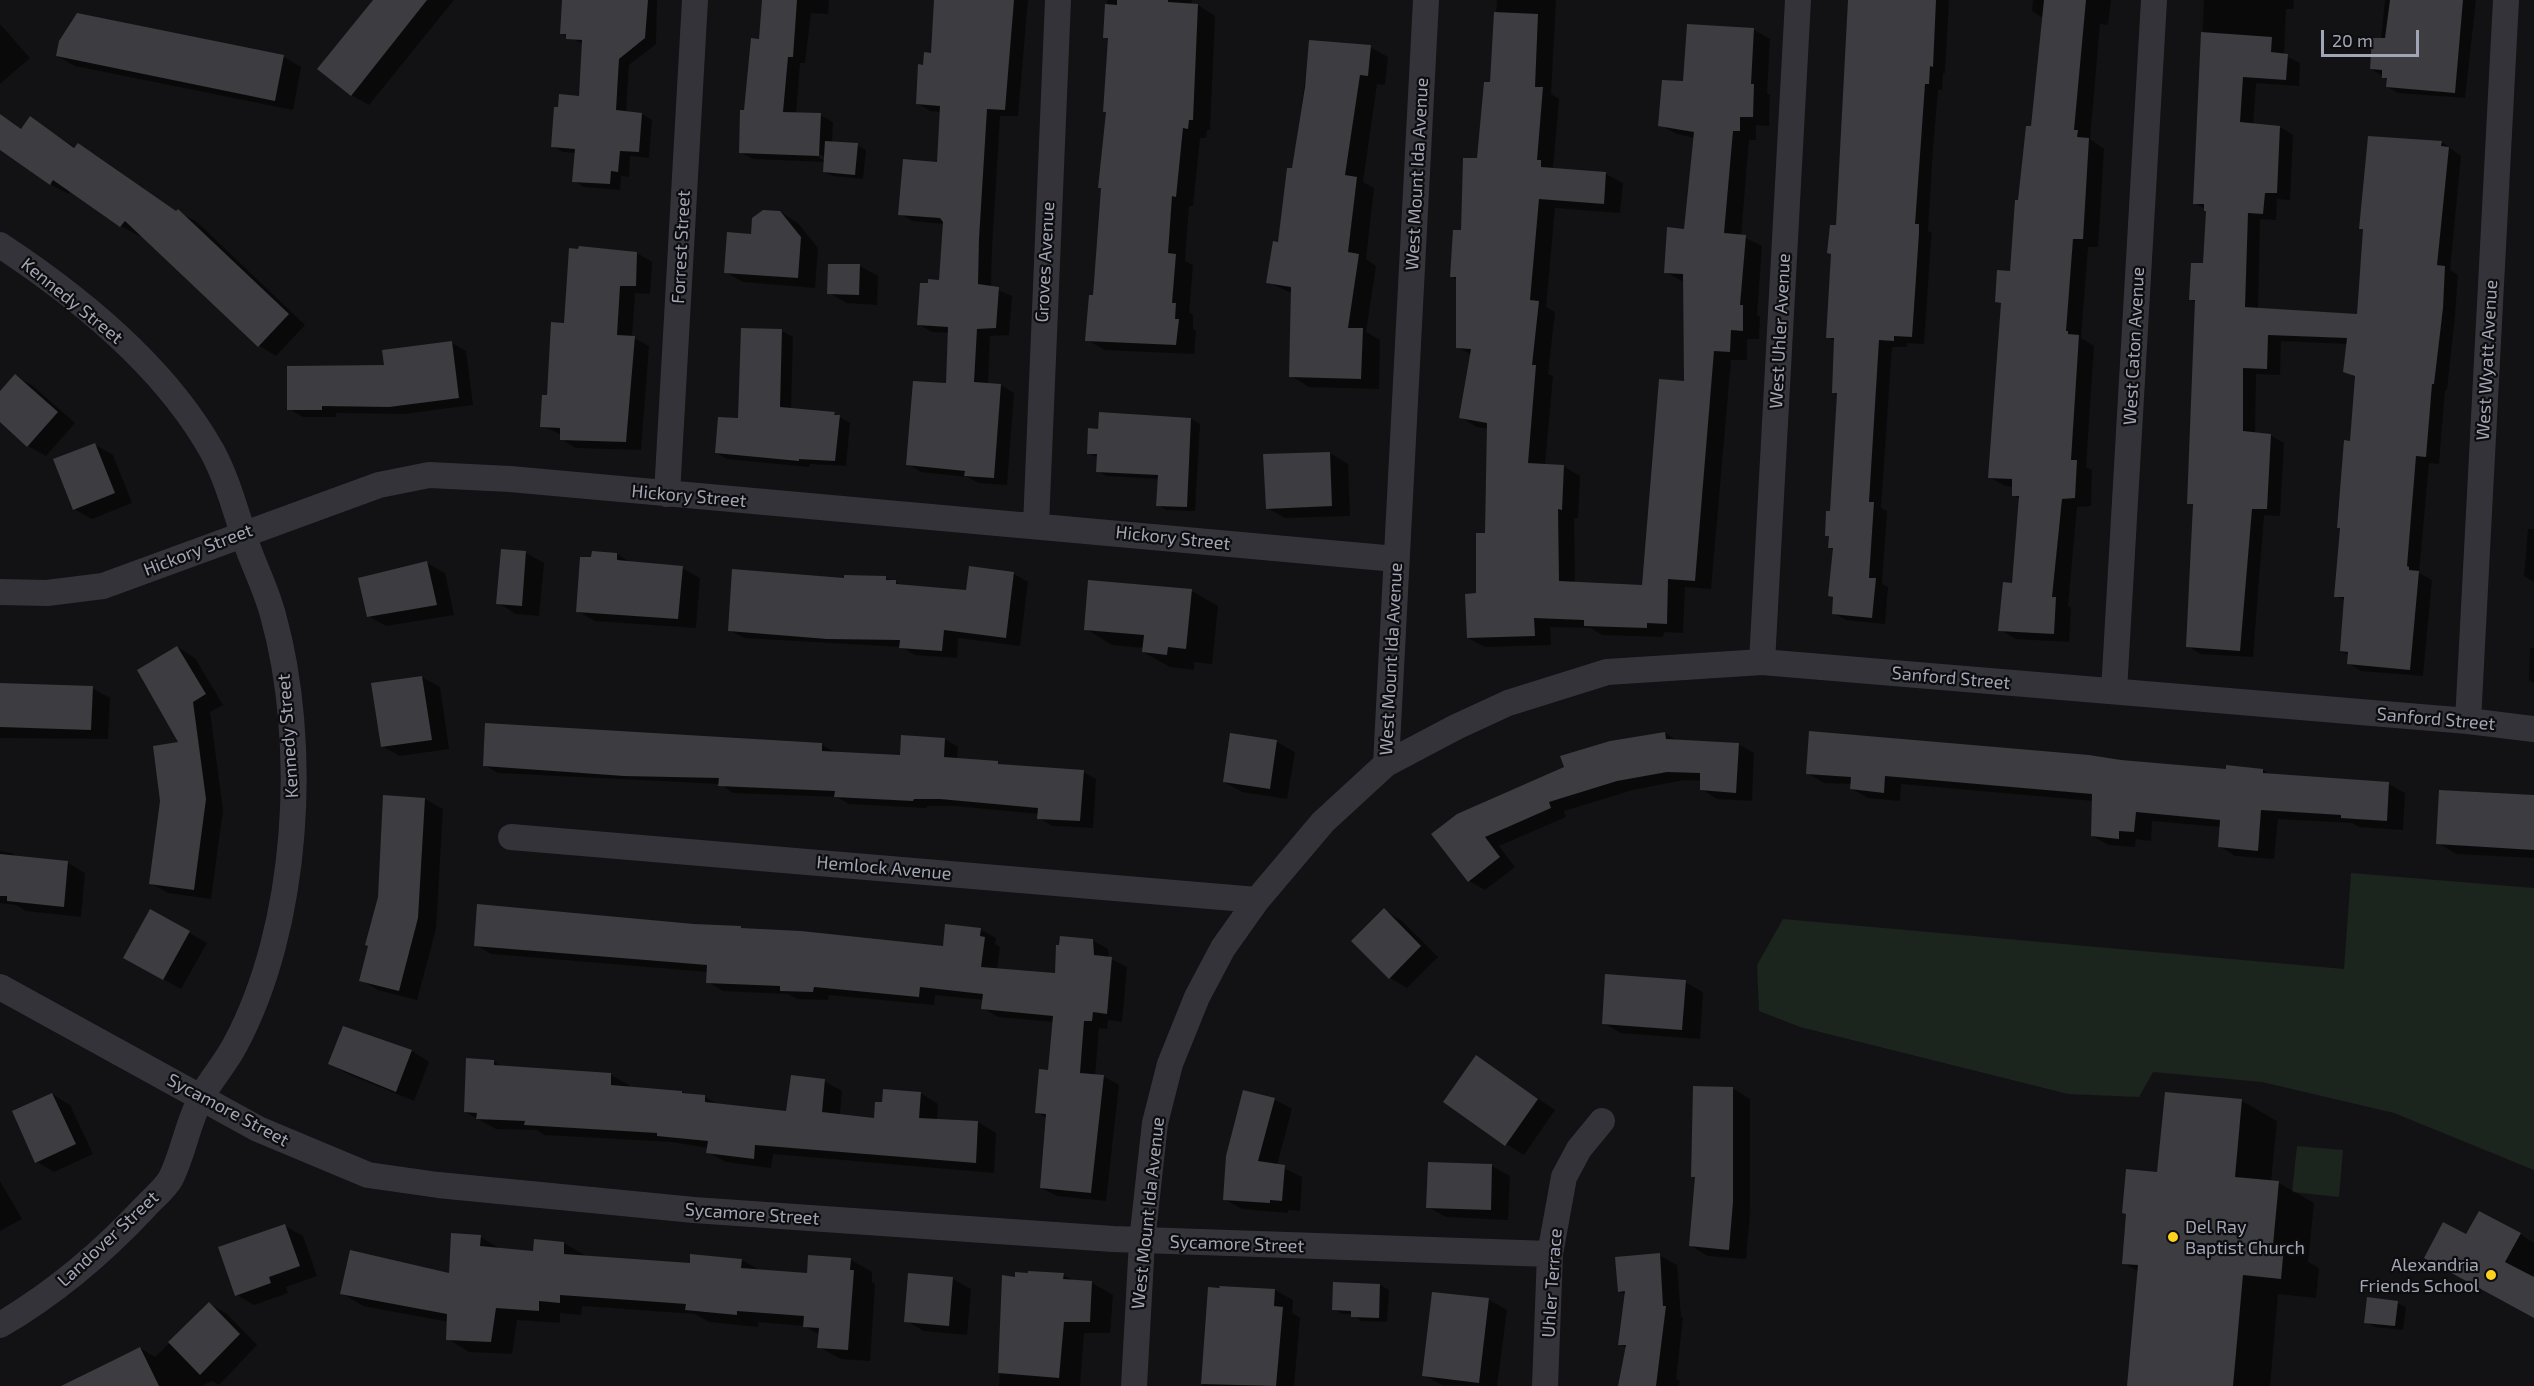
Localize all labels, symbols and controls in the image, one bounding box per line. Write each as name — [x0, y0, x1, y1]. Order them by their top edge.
scale bar — [2324, 18, 2422, 56]
text: 20 m — [2332, 29, 2373, 51]
street label: West Mount Ida Avenue — [1401, 77, 1433, 271]
street label: Forrest Street — [667, 190, 695, 304]
street label: Groves Avenue — [1031, 201, 1059, 323]
street label: Kennedy Street — [17, 253, 127, 349]
street label: West Uhler Avenue — [1765, 253, 1795, 409]
street label: West Caton Avenue — [2119, 266, 2149, 426]
street label: West Wyatt Avenue — [2472, 279, 2502, 441]
street label: Hickory Street — [631, 480, 747, 512]
street label: Hickory Street — [140, 519, 256, 581]
street label: Hickory Street — [1115, 521, 1231, 555]
street label: West Mount Ida Avenue — [1375, 562, 1407, 756]
street label: Sanford Street — [1891, 662, 2011, 694]
street label: Kennedy Street — [273, 673, 303, 799]
street label: Sanford Street — [2376, 703, 2496, 735]
street label: Hemlock Avenue — [816, 851, 952, 885]
street label: Sycamore Street — [163, 1069, 293, 1151]
street label: West Mount Ida Avenue — [1127, 1116, 1169, 1310]
street label: Landover Street — [53, 1187, 163, 1291]
street label: Sycamore Street — [684, 1199, 820, 1229]
place label: Del Ray Baptist Church — [2185, 1216, 2305, 1258]
street label: Uhler Terrace — [1537, 1228, 1567, 1338]
marker: Del Ray Baptist Church — [2166, 1230, 2180, 1244]
street label: Sycamore Street — [1169, 1231, 1305, 1257]
place label: Alexandria Friends School — [2359, 1254, 2479, 1296]
marker: Alexandria Friends School — [2484, 1268, 2498, 1282]

